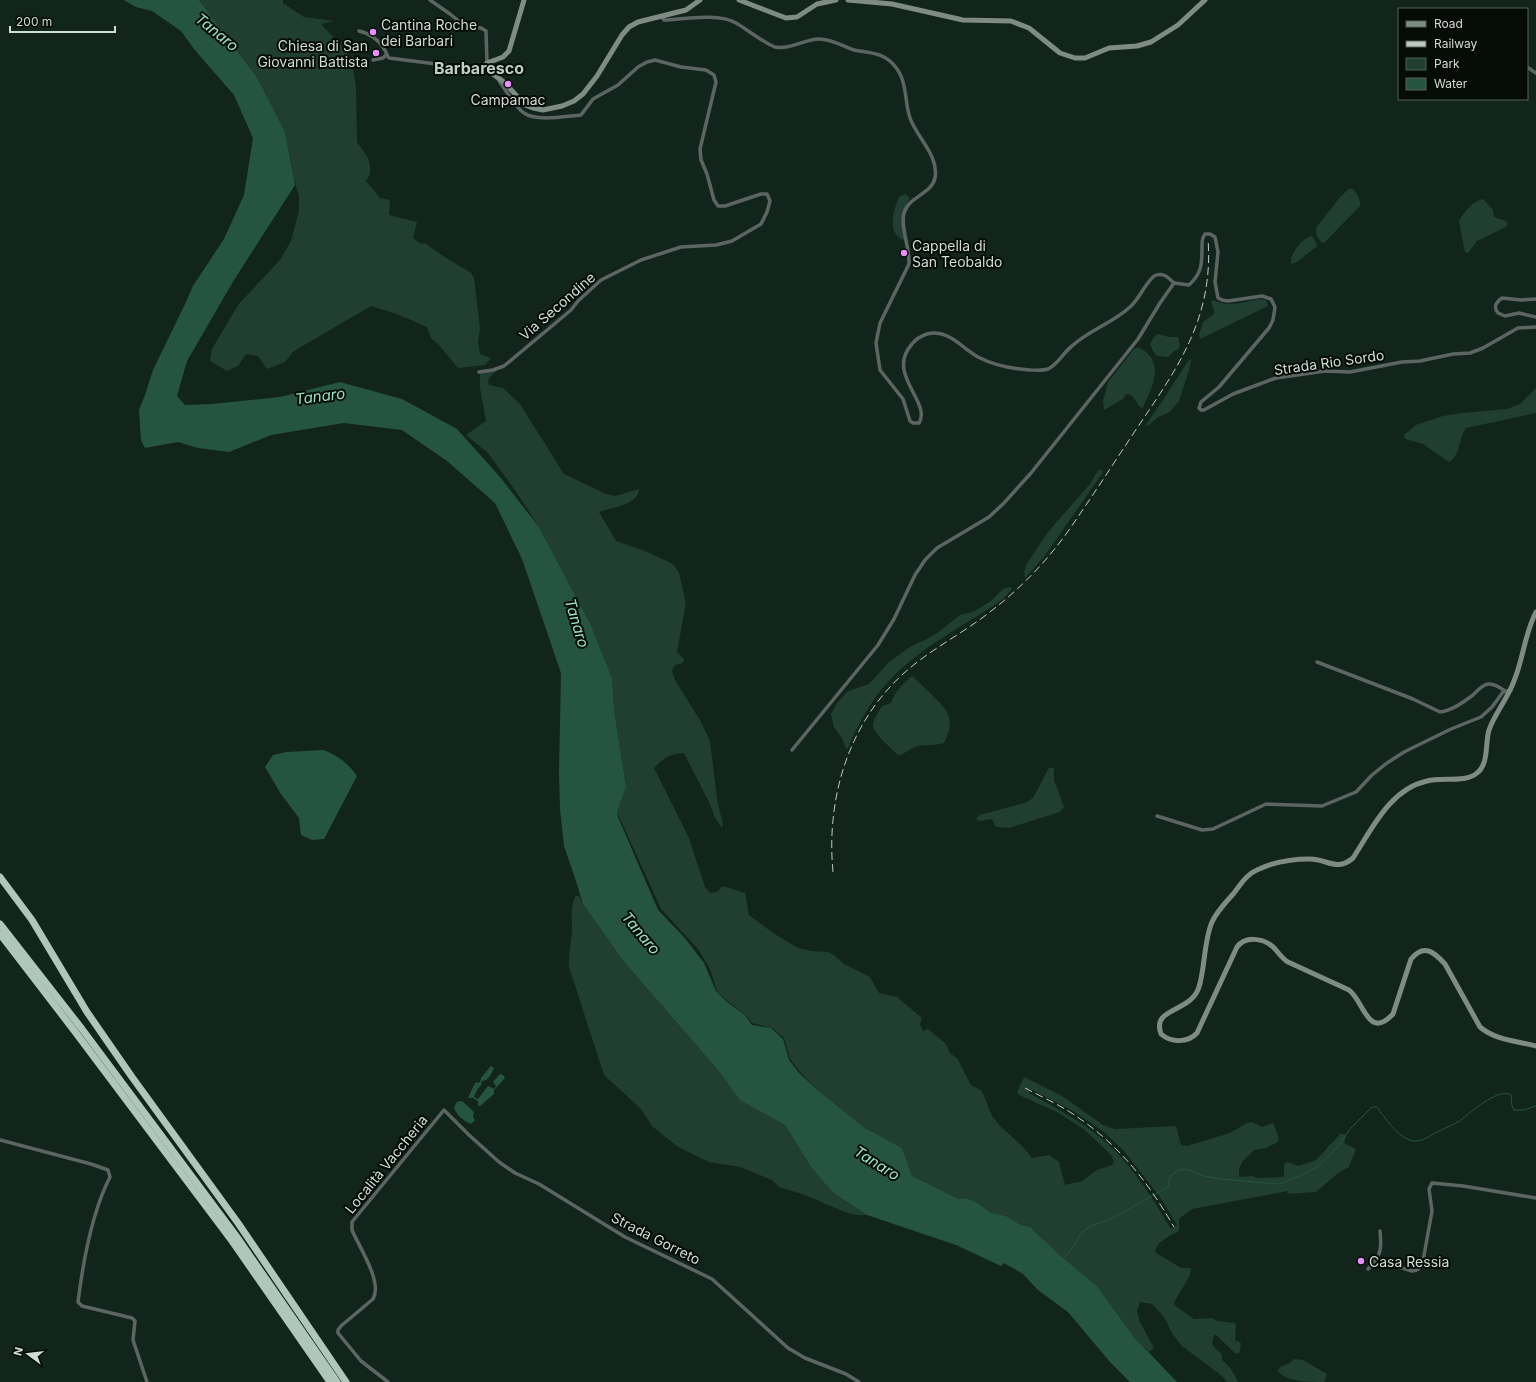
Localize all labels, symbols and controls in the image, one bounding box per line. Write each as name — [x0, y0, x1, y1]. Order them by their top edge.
scale bar — [10, 8, 115, 34]
legend — [1398, 8, 1528, 100]
water label: Tanaro — [192, 9, 242, 55]
text: 200 m — [16, 14, 52, 29]
place label: Cantina Roche dei Barbari — [381, 16, 477, 49]
text: Road — [1434, 16, 1463, 31]
marker: Cantina Roche dei Barbari — [368, 27, 378, 37]
text: Railway — [1434, 36, 1478, 51]
place label: Chiesa di San Giovanni Battista — [257, 37, 368, 70]
marker: Chiesa di San Giovanni Battista — [371, 48, 381, 58]
text: Park — [1434, 56, 1460, 71]
district label: Barbaresco — [434, 58, 524, 78]
text: Water — [1434, 76, 1468, 91]
marker: Campamac — [503, 79, 513, 89]
place label: Campamac — [470, 91, 546, 108]
place label: Cappella di San Teobaldo — [912, 237, 1002, 270]
marker: Cappella di San Teobaldo — [899, 248, 909, 258]
street label: Via Secondine — [516, 268, 598, 344]
street label: Strada Rio Sordo — [1273, 346, 1385, 378]
water label: Tanaro — [294, 384, 346, 408]
water label: Tanaro — [561, 596, 593, 650]
water label: Tanaro — [618, 908, 664, 958]
street label: Località Vaccheria — [341, 1111, 431, 1217]
water label: Tanaro — [851, 1142, 903, 1184]
street label: Strada Gorreto — [609, 1208, 703, 1268]
place label: Casa Ressia — [1369, 1253, 1449, 1270]
marker: Casa Ressia — [1356, 1256, 1366, 1266]
north arrow — [8, 1334, 48, 1374]
text: N — [10, 1346, 26, 1357]

